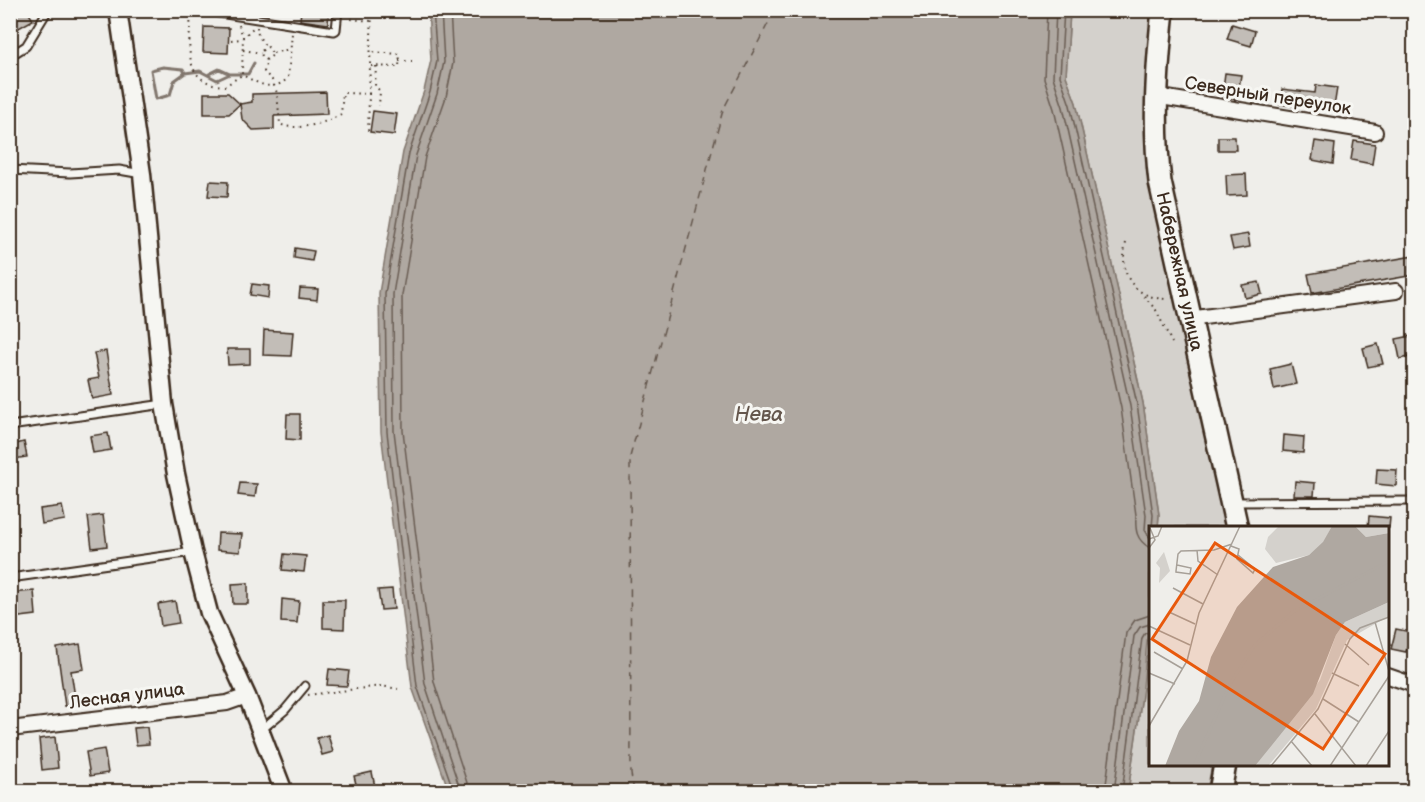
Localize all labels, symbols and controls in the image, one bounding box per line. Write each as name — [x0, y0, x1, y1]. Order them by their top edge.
street label: Северный переулок — [1183, 72, 1353, 120]
street label: Набережная улица — [1152, 190, 1208, 353]
water label: Нева — [735, 403, 783, 427]
inset map — [1149, 526, 1389, 766]
street label: Лесная улица — [67, 678, 186, 714]

